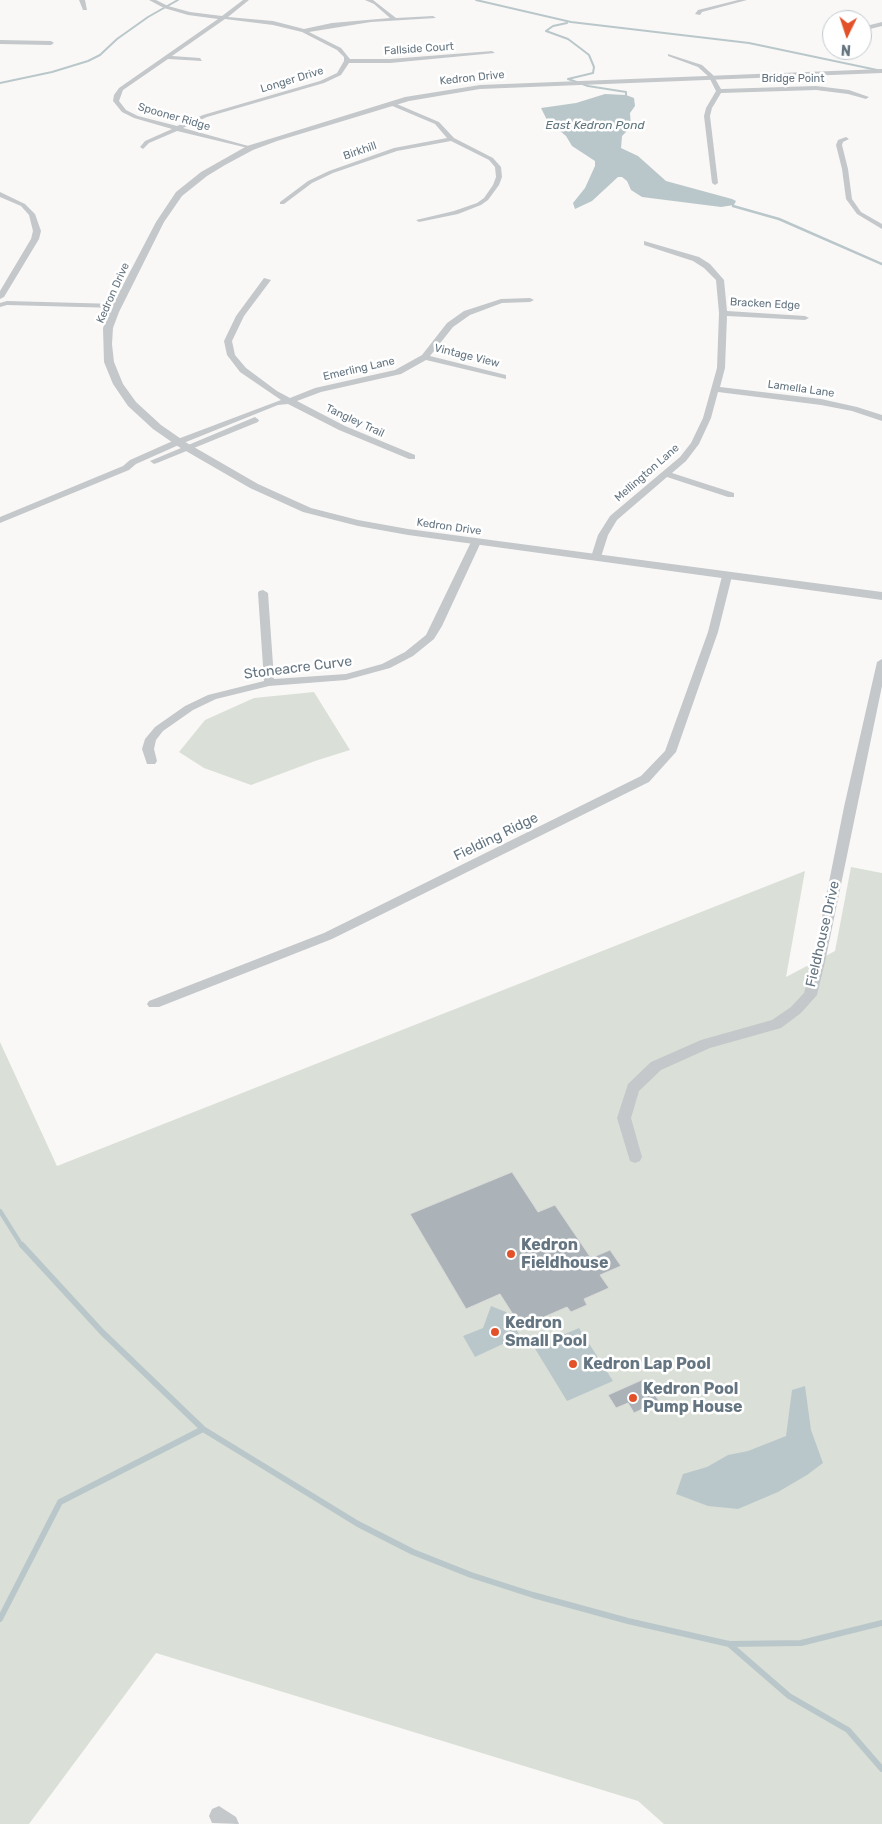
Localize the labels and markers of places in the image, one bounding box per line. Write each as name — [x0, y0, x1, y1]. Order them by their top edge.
place label: Kedron Fieldhouse — [521, 1235, 608, 1273]
marker: Kedron Fieldhouse — [505, 1248, 517, 1260]
place label: Kedron Small Pool — [505, 1313, 587, 1351]
marker: Kedron Small Pool — [489, 1326, 501, 1338]
place label: Kedron Lap Pool — [583, 1354, 711, 1374]
marker: Kedron Lap Pool — [567, 1358, 579, 1370]
place label: Kedron Pool Pump House — [643, 1379, 743, 1417]
marker: Kedron Pool Pump House — [627, 1392, 639, 1404]

